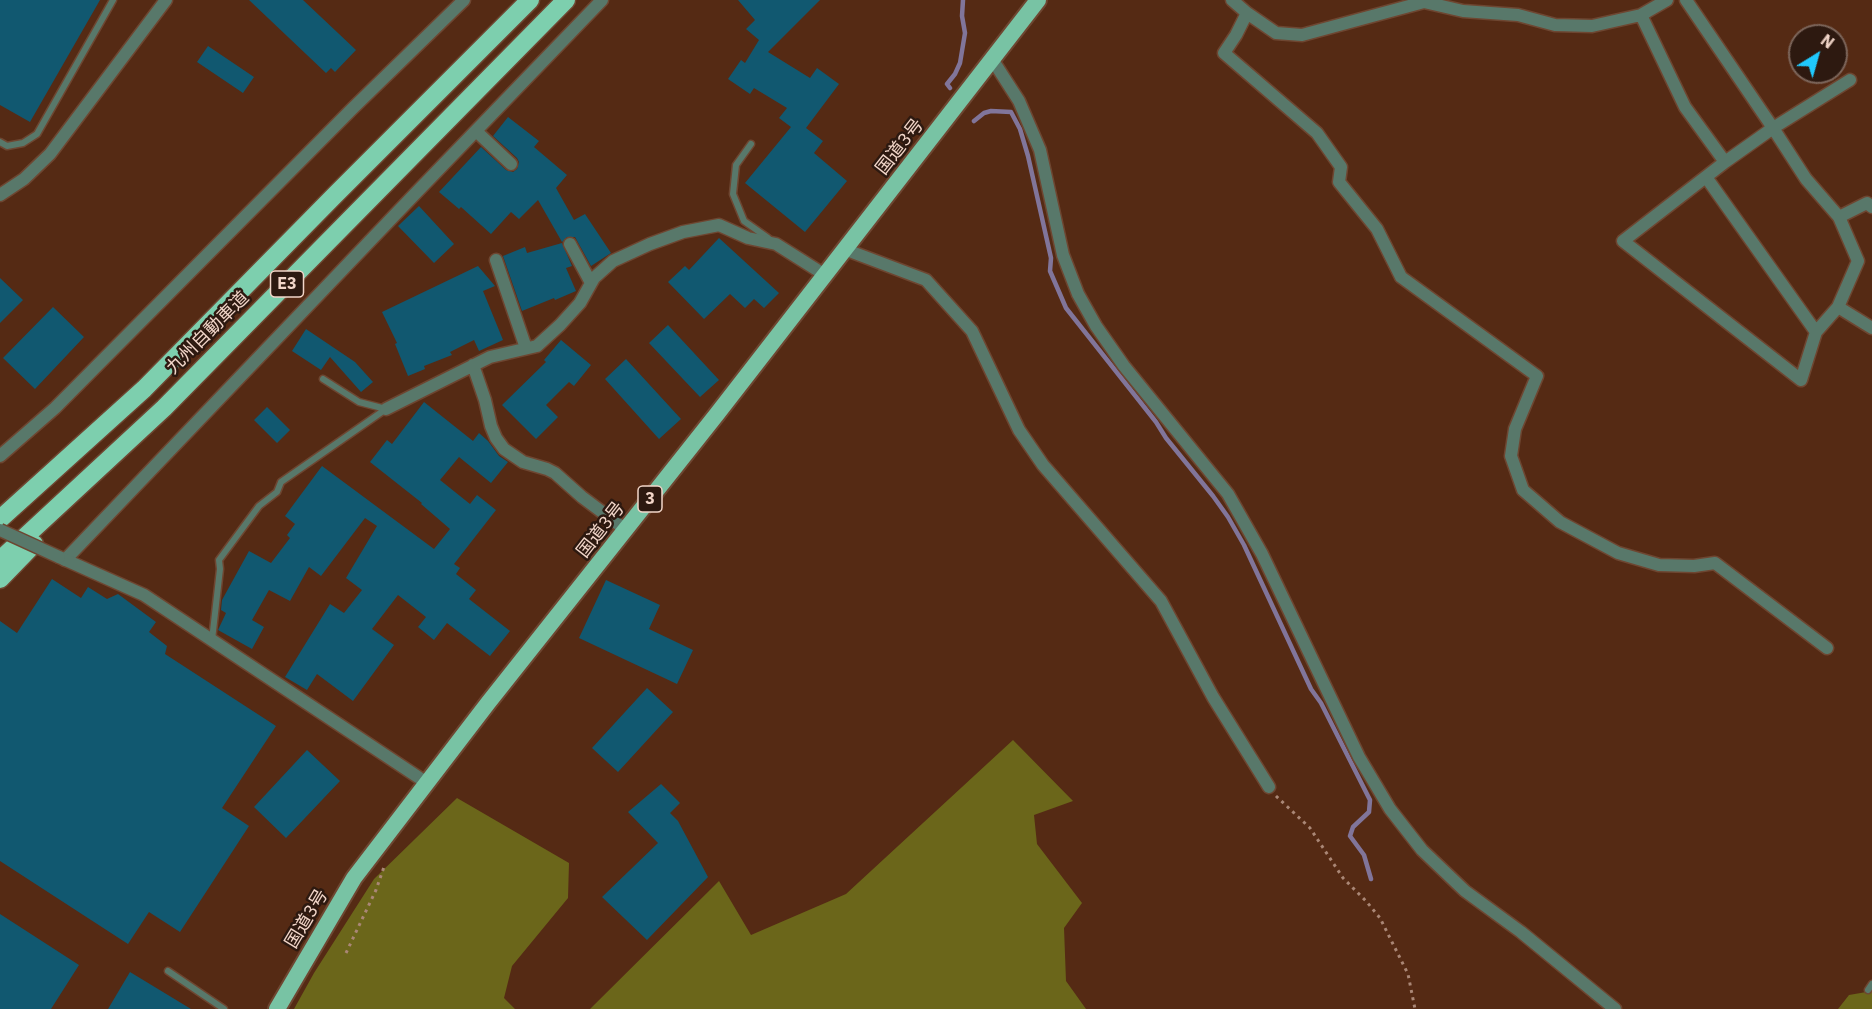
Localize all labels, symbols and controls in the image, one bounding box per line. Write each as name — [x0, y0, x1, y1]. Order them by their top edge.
north arrow — [1788, 24, 1848, 84]
text: N — [1817, 30, 1838, 53]
street label: 国道3号 — [872, 115, 928, 179]
road number: E3 — [270, 271, 304, 297]
street label: 九州自動車道 — [162, 287, 254, 379]
road number: 3 — [638, 486, 662, 512]
street label: 国道3号 — [573, 498, 629, 562]
street label: 国道3号 — [281, 886, 333, 952]

